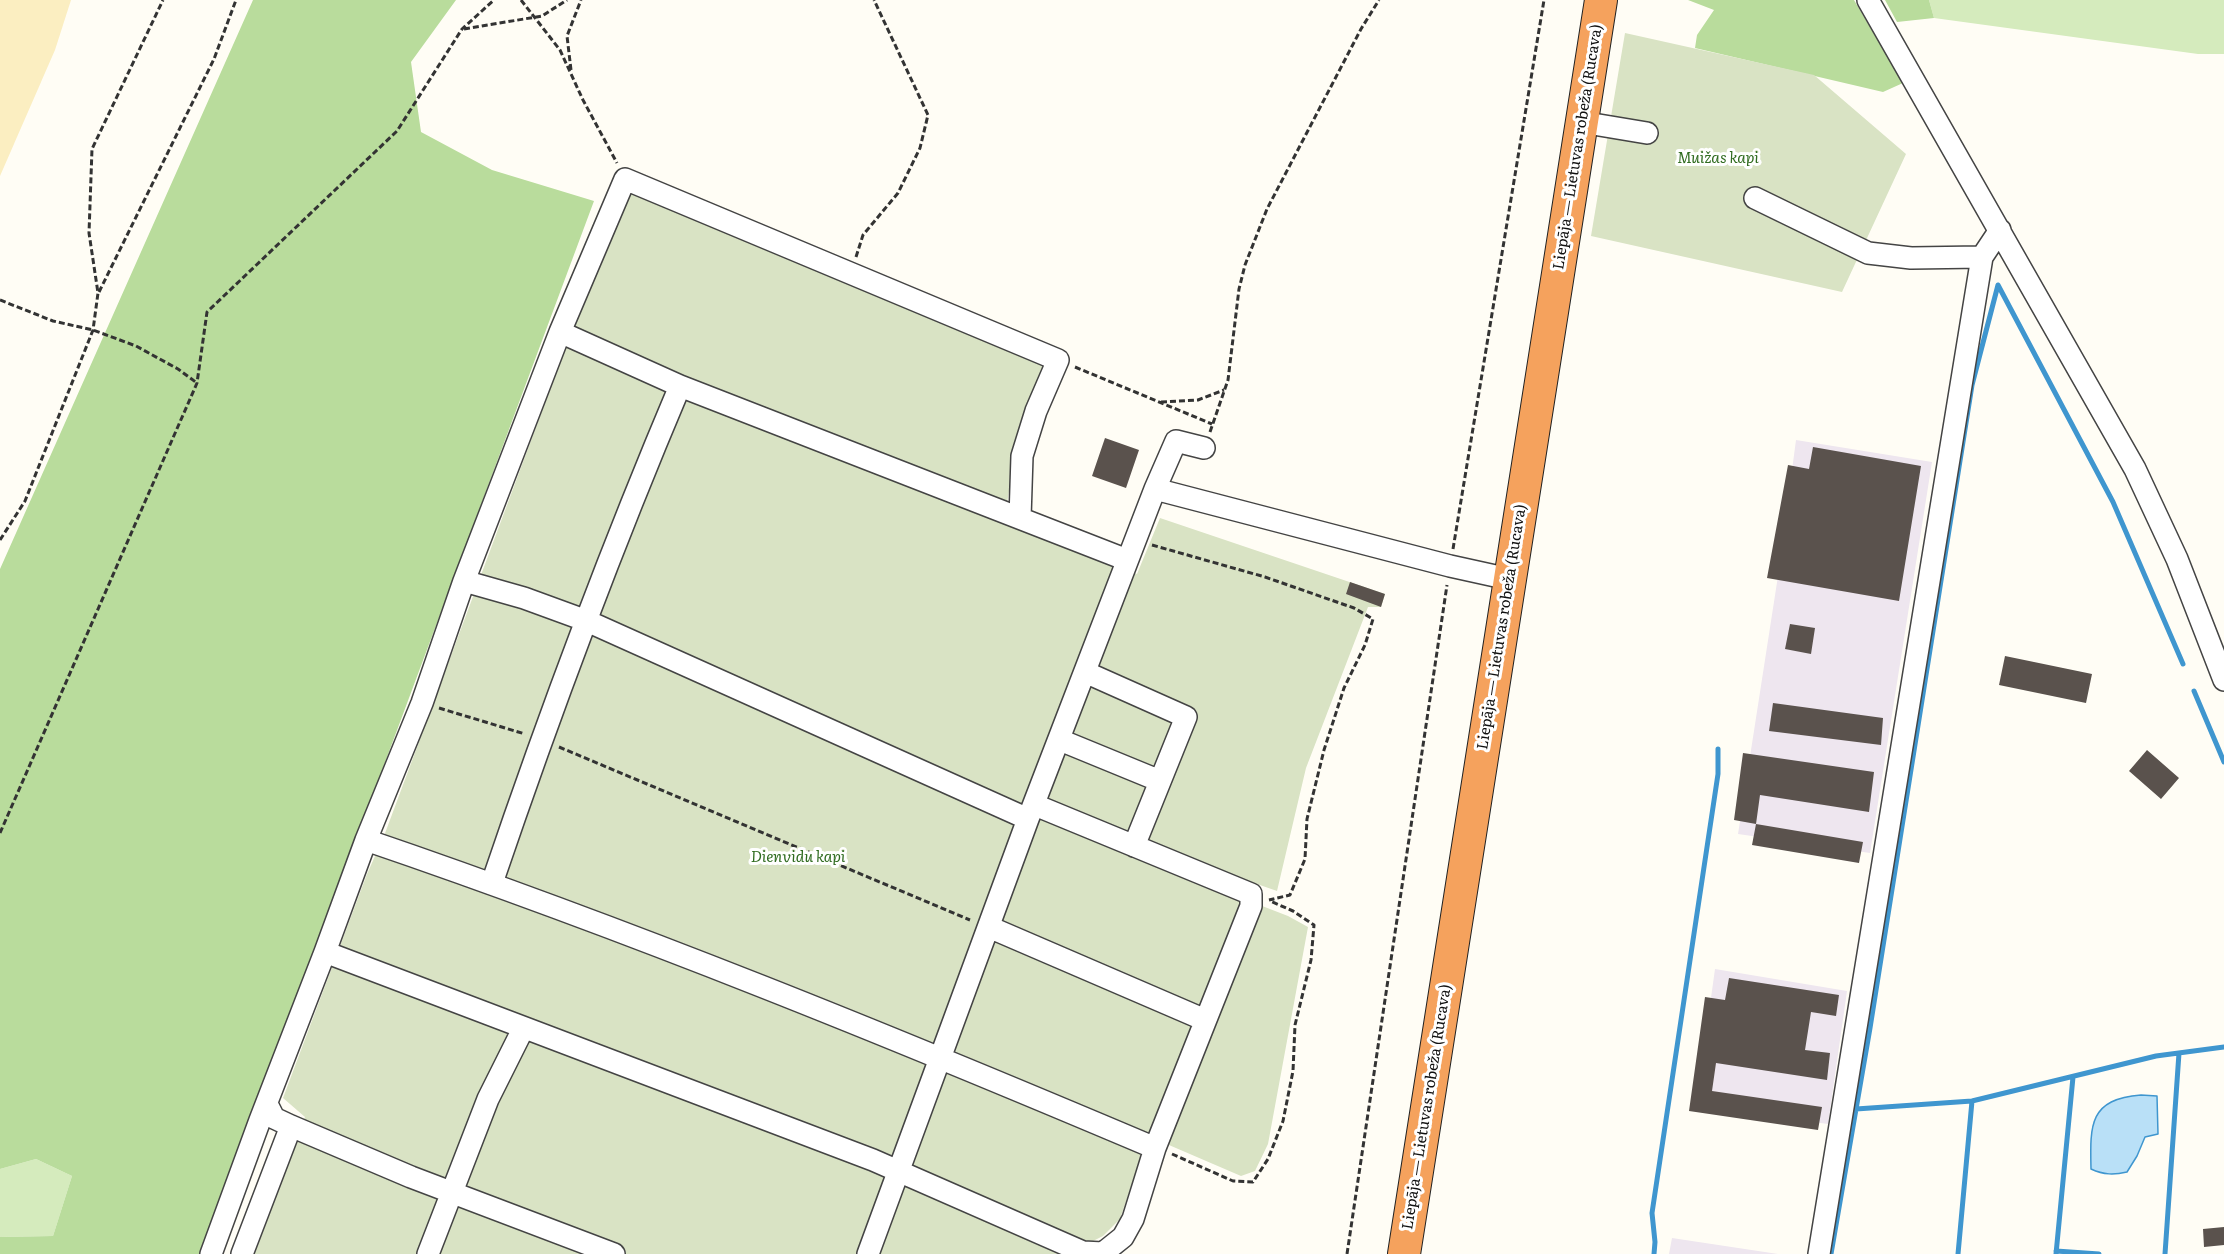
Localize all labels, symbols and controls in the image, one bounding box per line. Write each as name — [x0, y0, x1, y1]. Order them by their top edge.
street label: Liepāja — Lietuvas robeža (Rucava) — [1550, 23, 1606, 271]
park label: Muižas kapi — [1677, 150, 1759, 168]
street label: Liepāja — Lietuvas robeža (Rucava) — [1474, 503, 1530, 751]
park label: Dienvidu kapi — [751, 849, 845, 867]
street label: Liepāja — Lietuvas robeža (Rucava) — [1399, 983, 1455, 1231]

